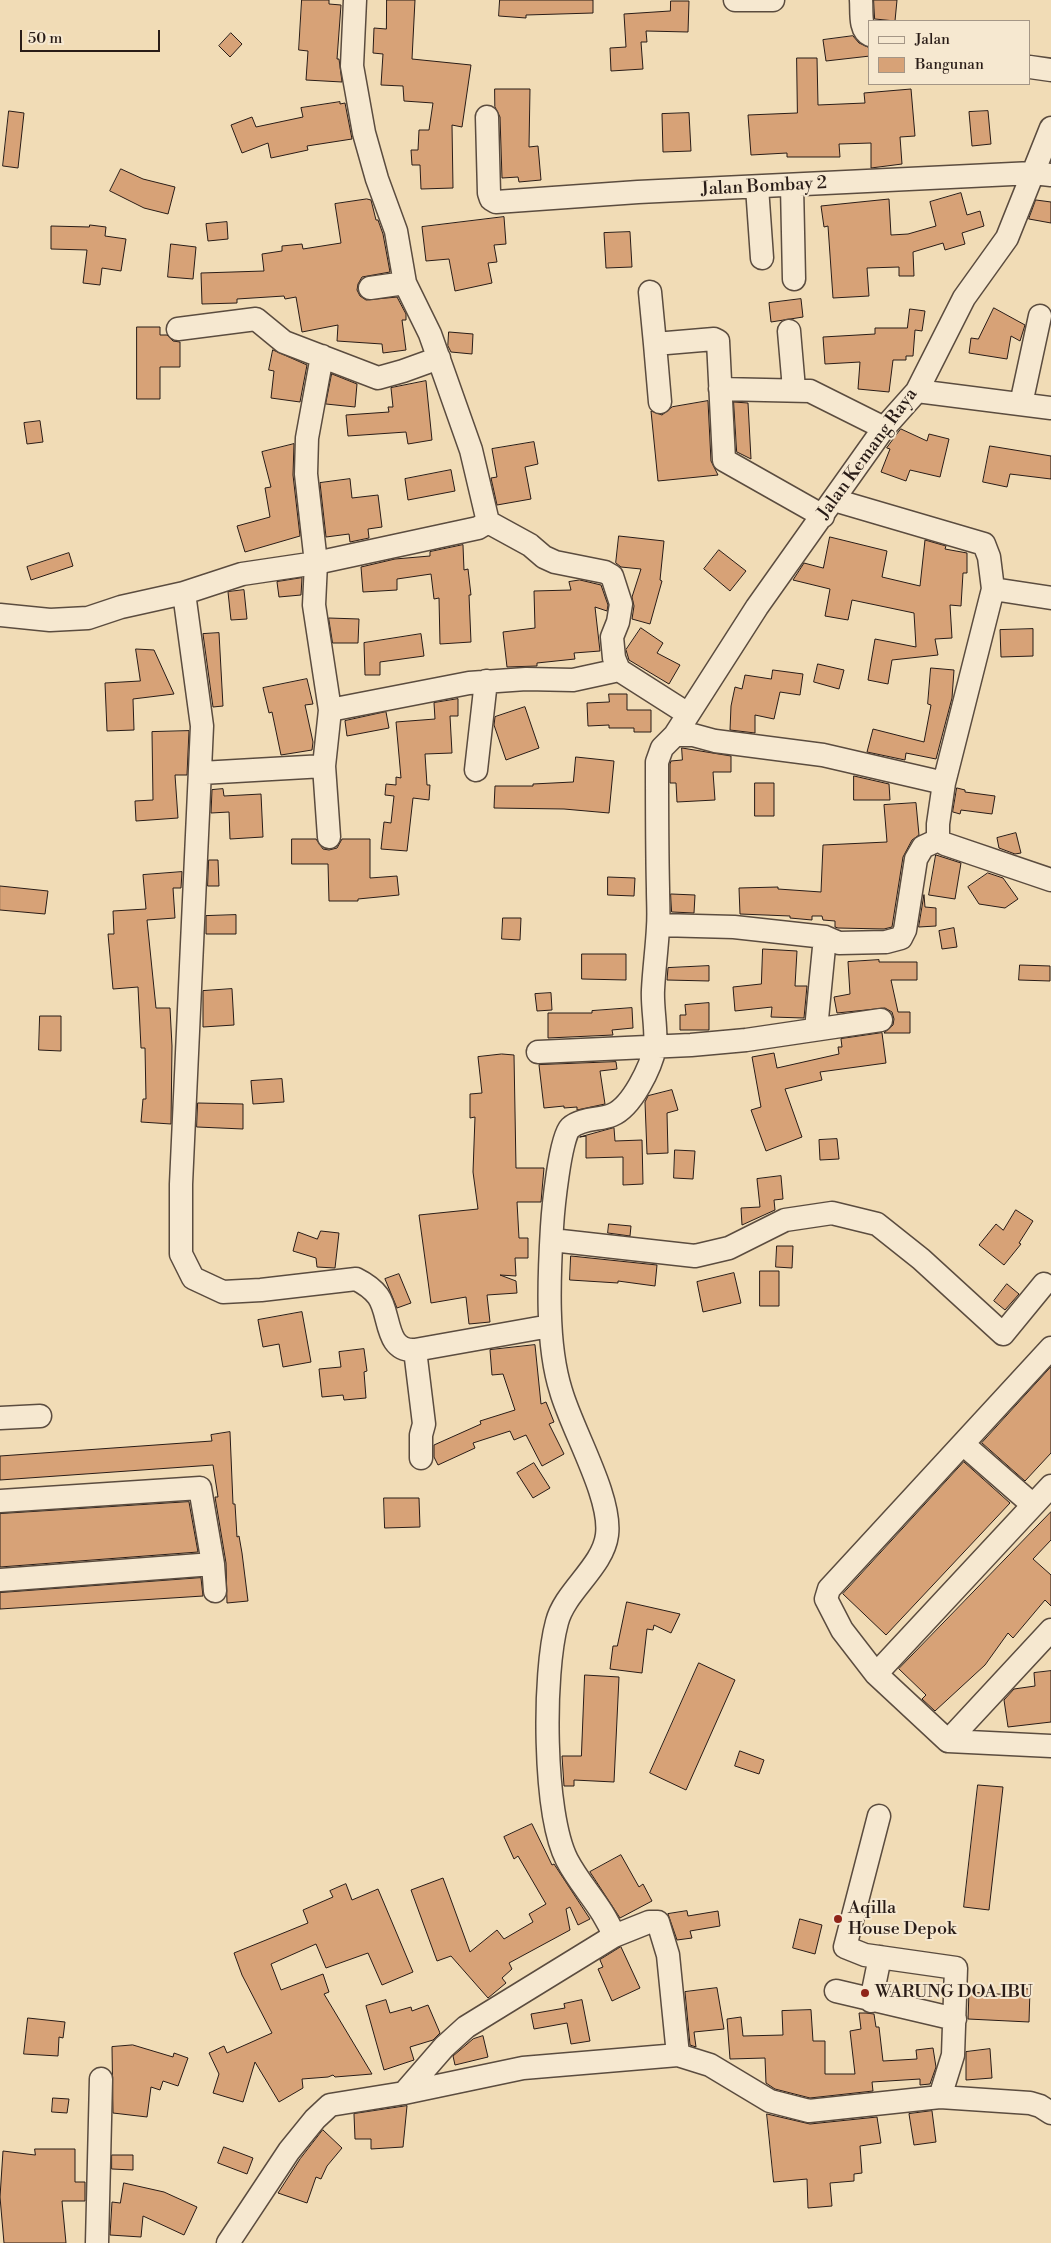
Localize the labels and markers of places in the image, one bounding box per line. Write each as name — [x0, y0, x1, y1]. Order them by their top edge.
place label: Aqilla House Depok — [848, 1898, 956, 1940]
marker: Aqilla House Depok — [832, 1913, 844, 1925]
place label: WARUNG DOA IBU — [875, 1982, 1033, 2004]
marker: WARUNG DOA IBU — [859, 1987, 871, 1999]

